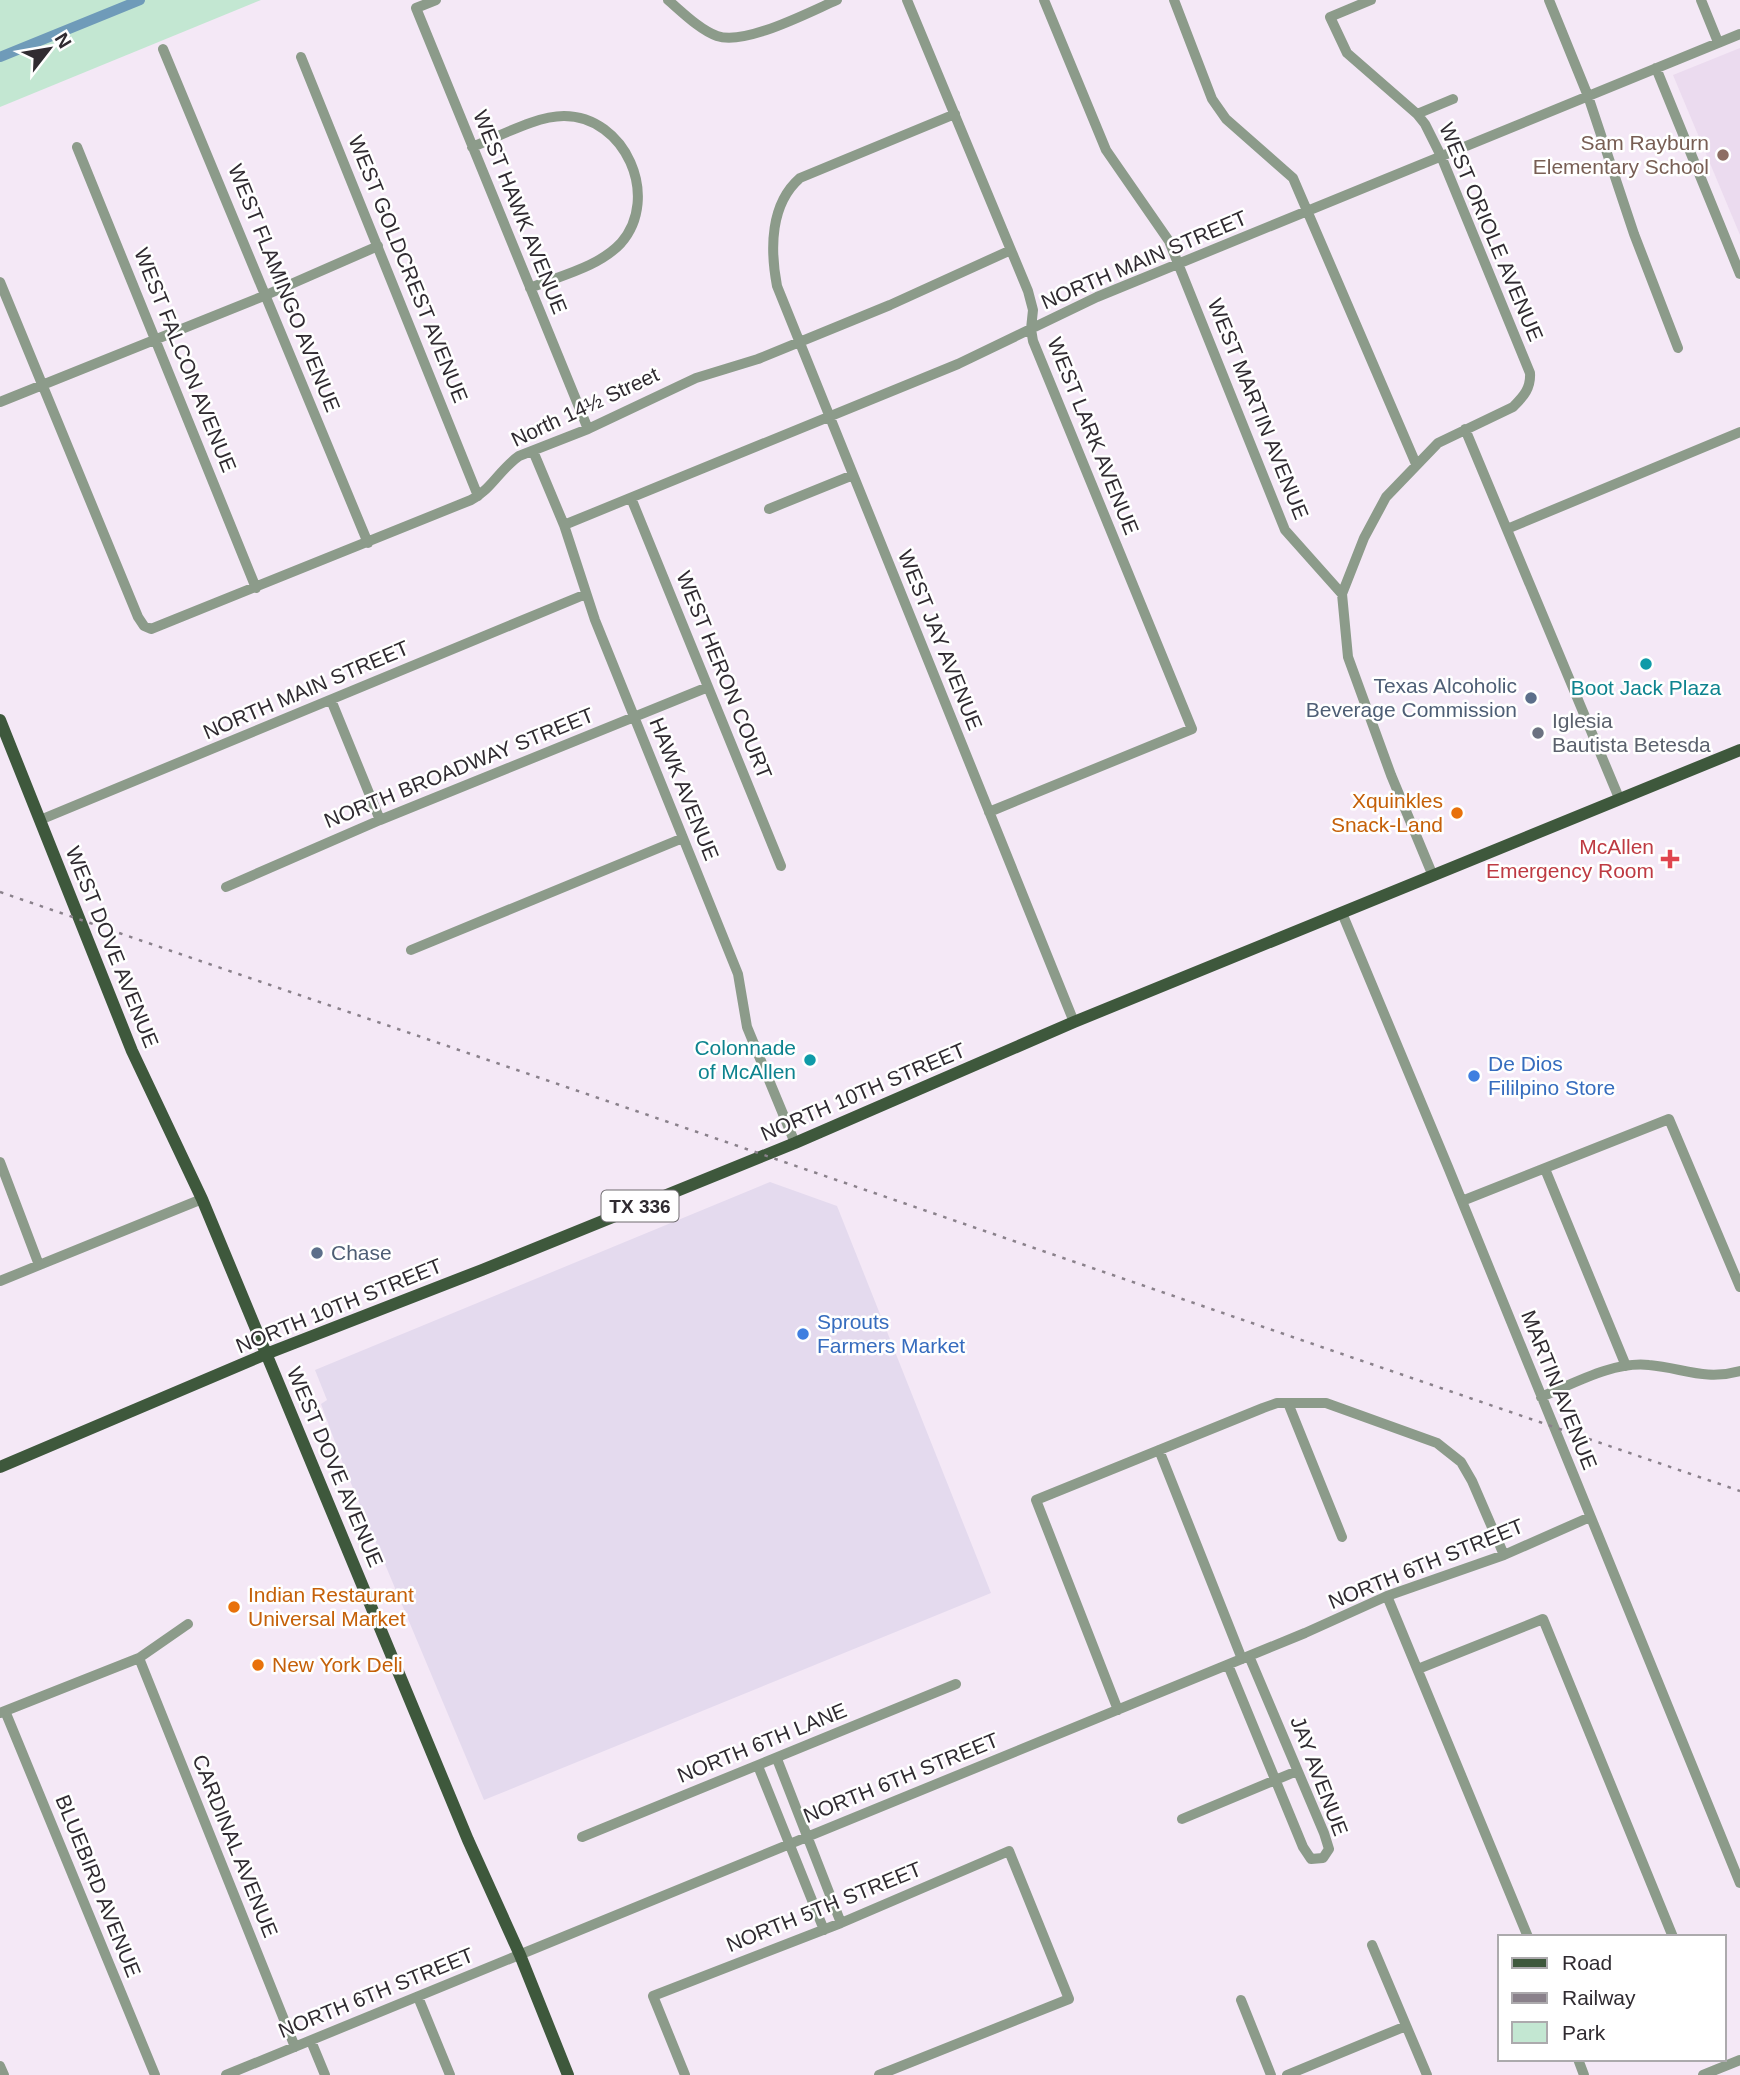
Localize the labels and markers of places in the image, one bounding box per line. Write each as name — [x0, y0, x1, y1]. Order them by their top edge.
place label: Sam Rayburn Elementary School — [1533, 131, 1709, 178]
marker: Sam Rayburn Elementary School — [1715, 147, 1731, 163]
marker: Boot Jack Plaza — [1638, 656, 1654, 672]
place label: Texas Alcoholic Beverage Commission — [1306, 674, 1517, 721]
place label: Boot Jack Plaza — [1571, 676, 1722, 699]
marker: Texas Alcoholic Beverage Commission — [1523, 690, 1539, 706]
place label: Iglesia Bautista Betesda — [1552, 709, 1711, 756]
marker: Iglesia Bautista Betesda — [1530, 725, 1546, 741]
place label: Xquinkles Snack-Land — [1331, 789, 1443, 836]
marker: Xquinkles Snack-Land — [1449, 805, 1465, 821]
place label: McAllen Emergency Room — [1486, 835, 1654, 882]
marker: McAllen Emergency Room — [1660, 849, 1680, 869]
place label: Colonnade of McAllen — [694, 1036, 796, 1083]
marker: Colonnade of McAllen — [802, 1052, 818, 1068]
place label: De Dios Fililpino Store — [1488, 1052, 1615, 1099]
marker: De Dios Fililpino Store — [1466, 1068, 1482, 1084]
place label: Chase — [331, 1241, 392, 1264]
marker: Chase — [309, 1245, 325, 1261]
place label: Sprouts Farmers Market — [817, 1310, 965, 1357]
marker: Sprouts Farmers Market — [795, 1326, 811, 1342]
place label: Indian Restaurant Universal Market — [248, 1583, 414, 1630]
marker: Indian Restaurant Universal Market — [226, 1599, 242, 1615]
place label: New York Deli — [272, 1653, 403, 1676]
marker: New York Deli — [250, 1657, 266, 1673]

